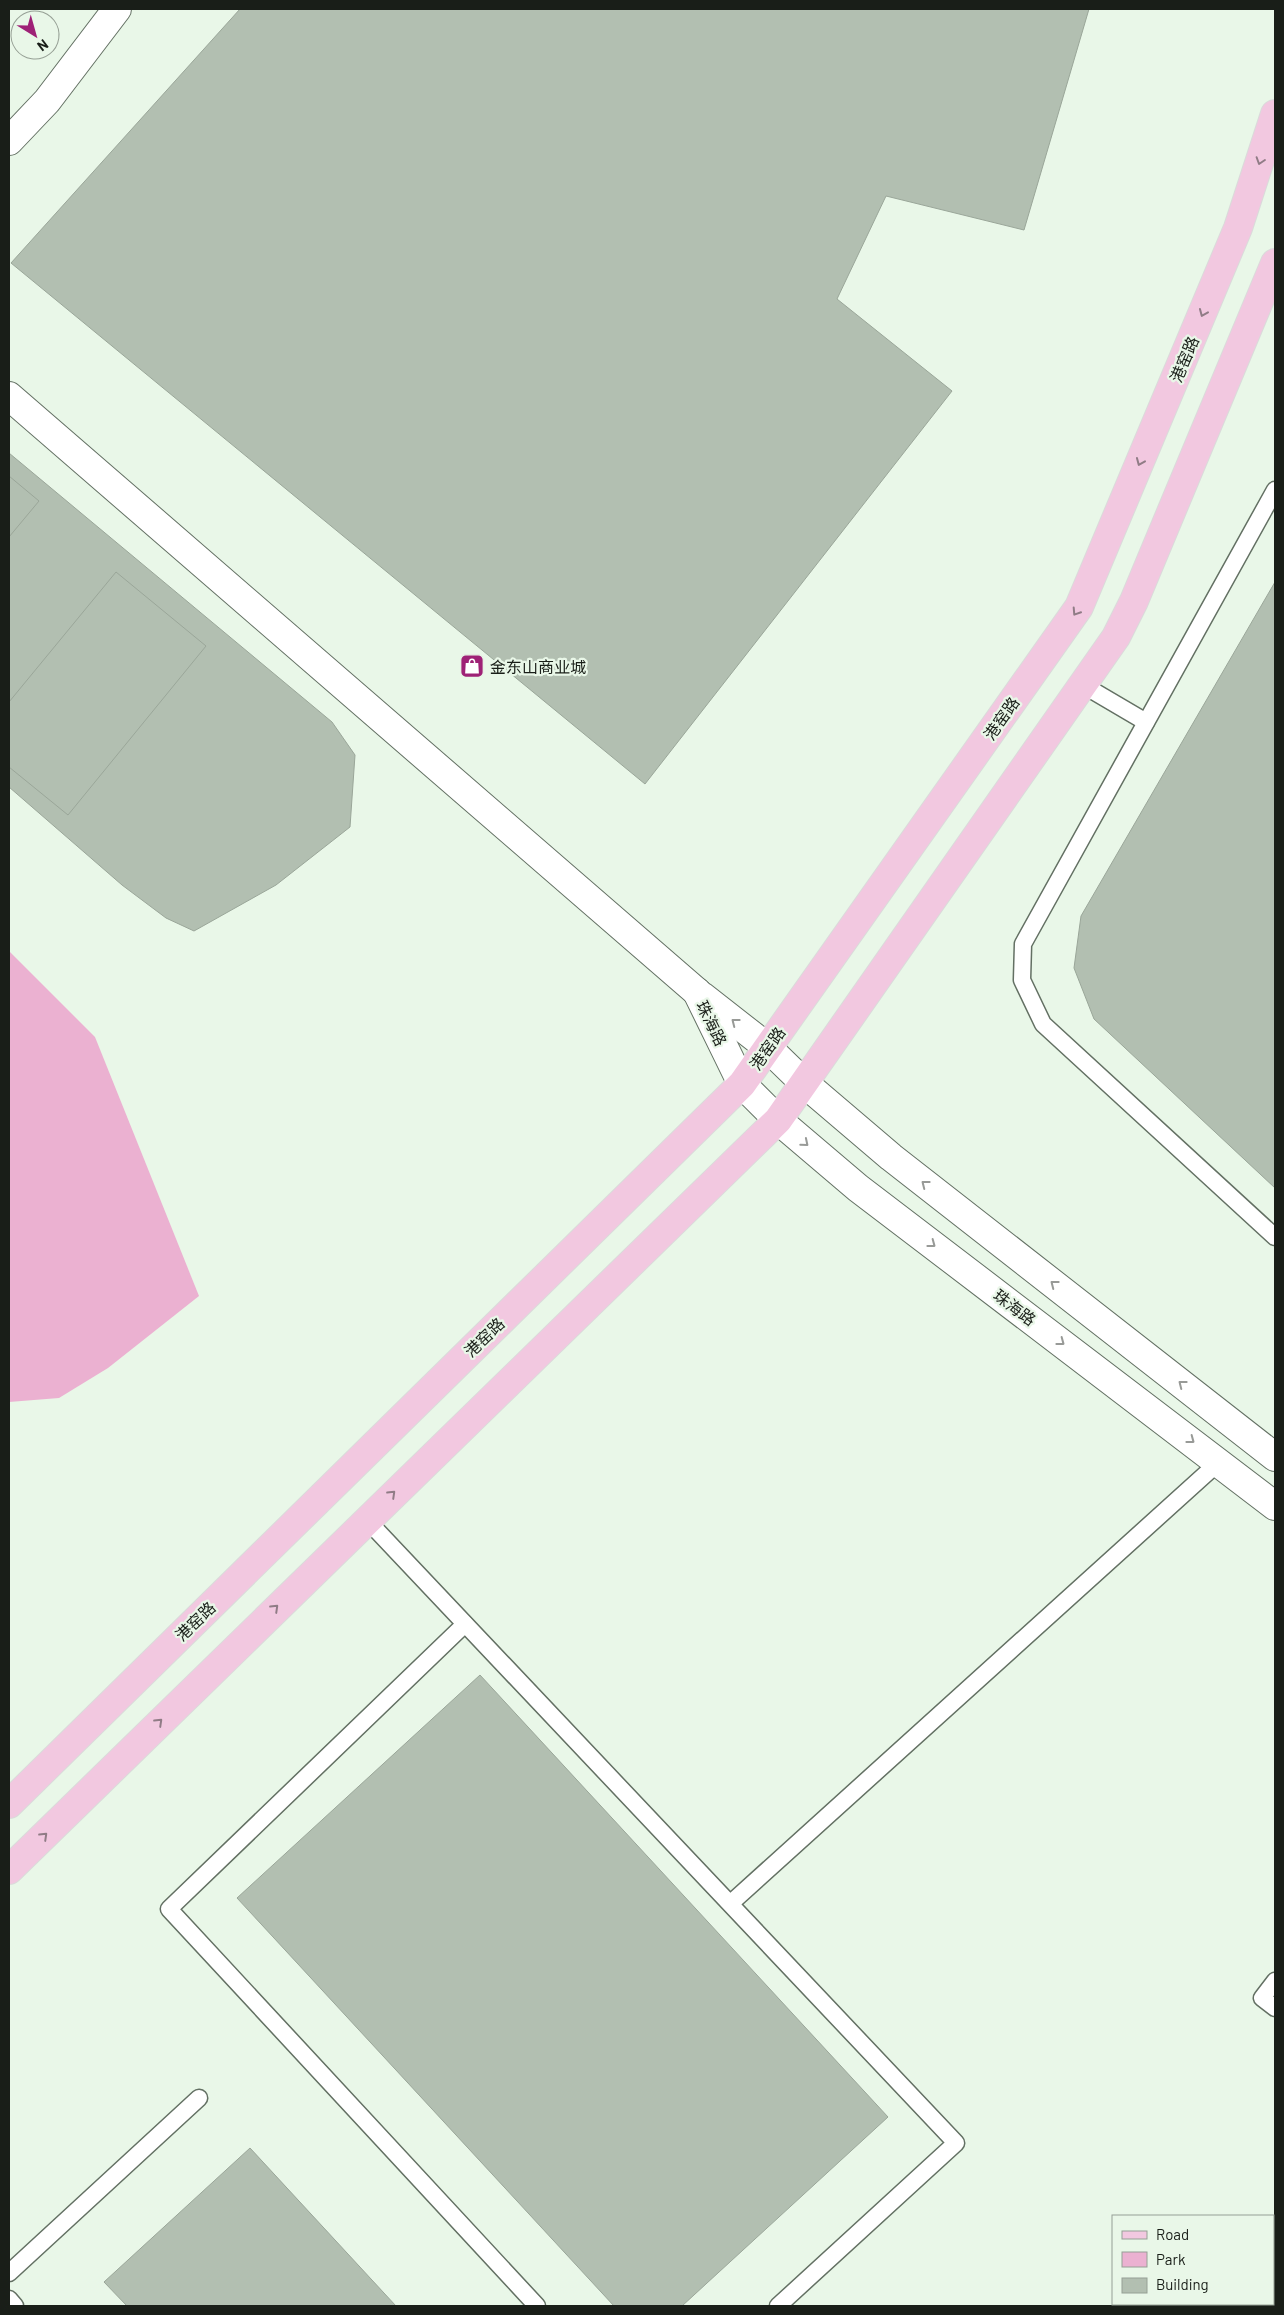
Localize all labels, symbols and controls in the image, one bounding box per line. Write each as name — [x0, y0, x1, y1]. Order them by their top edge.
north arrow — [10, 10, 60, 60]
text: N — [34, 36, 52, 55]
one-way arrow — [1256, 156, 1266, 164]
one-way arrow — [1198, 308, 1209, 317]
street label: 港窑路 — [1166, 333, 1202, 385]
one-way arrow — [1136, 458, 1146, 466]
one-way arrow — [1072, 606, 1082, 615]
shop icon: 金东山商业城 — [459, 653, 485, 679]
place label: 金东山商业城 — [490, 657, 586, 676]
street label: 港窑路 — [979, 693, 1023, 743]
street label: 珠海路 — [693, 997, 731, 1049]
one-way arrow — [732, 1019, 741, 1027]
street label: 港窑路 — [745, 1023, 789, 1073]
one-way arrow — [799, 1137, 808, 1146]
one-way arrow — [922, 1181, 931, 1189]
one-way arrow — [926, 1238, 936, 1247]
one-way arrow — [1050, 1280, 1059, 1289]
street label: 珠海路 — [990, 1285, 1040, 1329]
street label: 港窑路 — [460, 1313, 508, 1361]
one-way arrow — [1055, 1336, 1065, 1345]
one-way arrow — [1179, 1381, 1188, 1389]
one-way arrow — [1185, 1434, 1195, 1443]
one-way arrow — [386, 1491, 395, 1500]
street label: 港窑路 — [171, 1597, 219, 1645]
one-way arrow — [270, 1605, 279, 1614]
one-way arrow — [154, 1719, 163, 1728]
one-way arrow — [38, 1832, 47, 1841]
legend — [1112, 2215, 1274, 2305]
text: Road — [1156, 2225, 1189, 2243]
text: Park — [1156, 2250, 1186, 2268]
text: Building — [1156, 2275, 1209, 2293]

